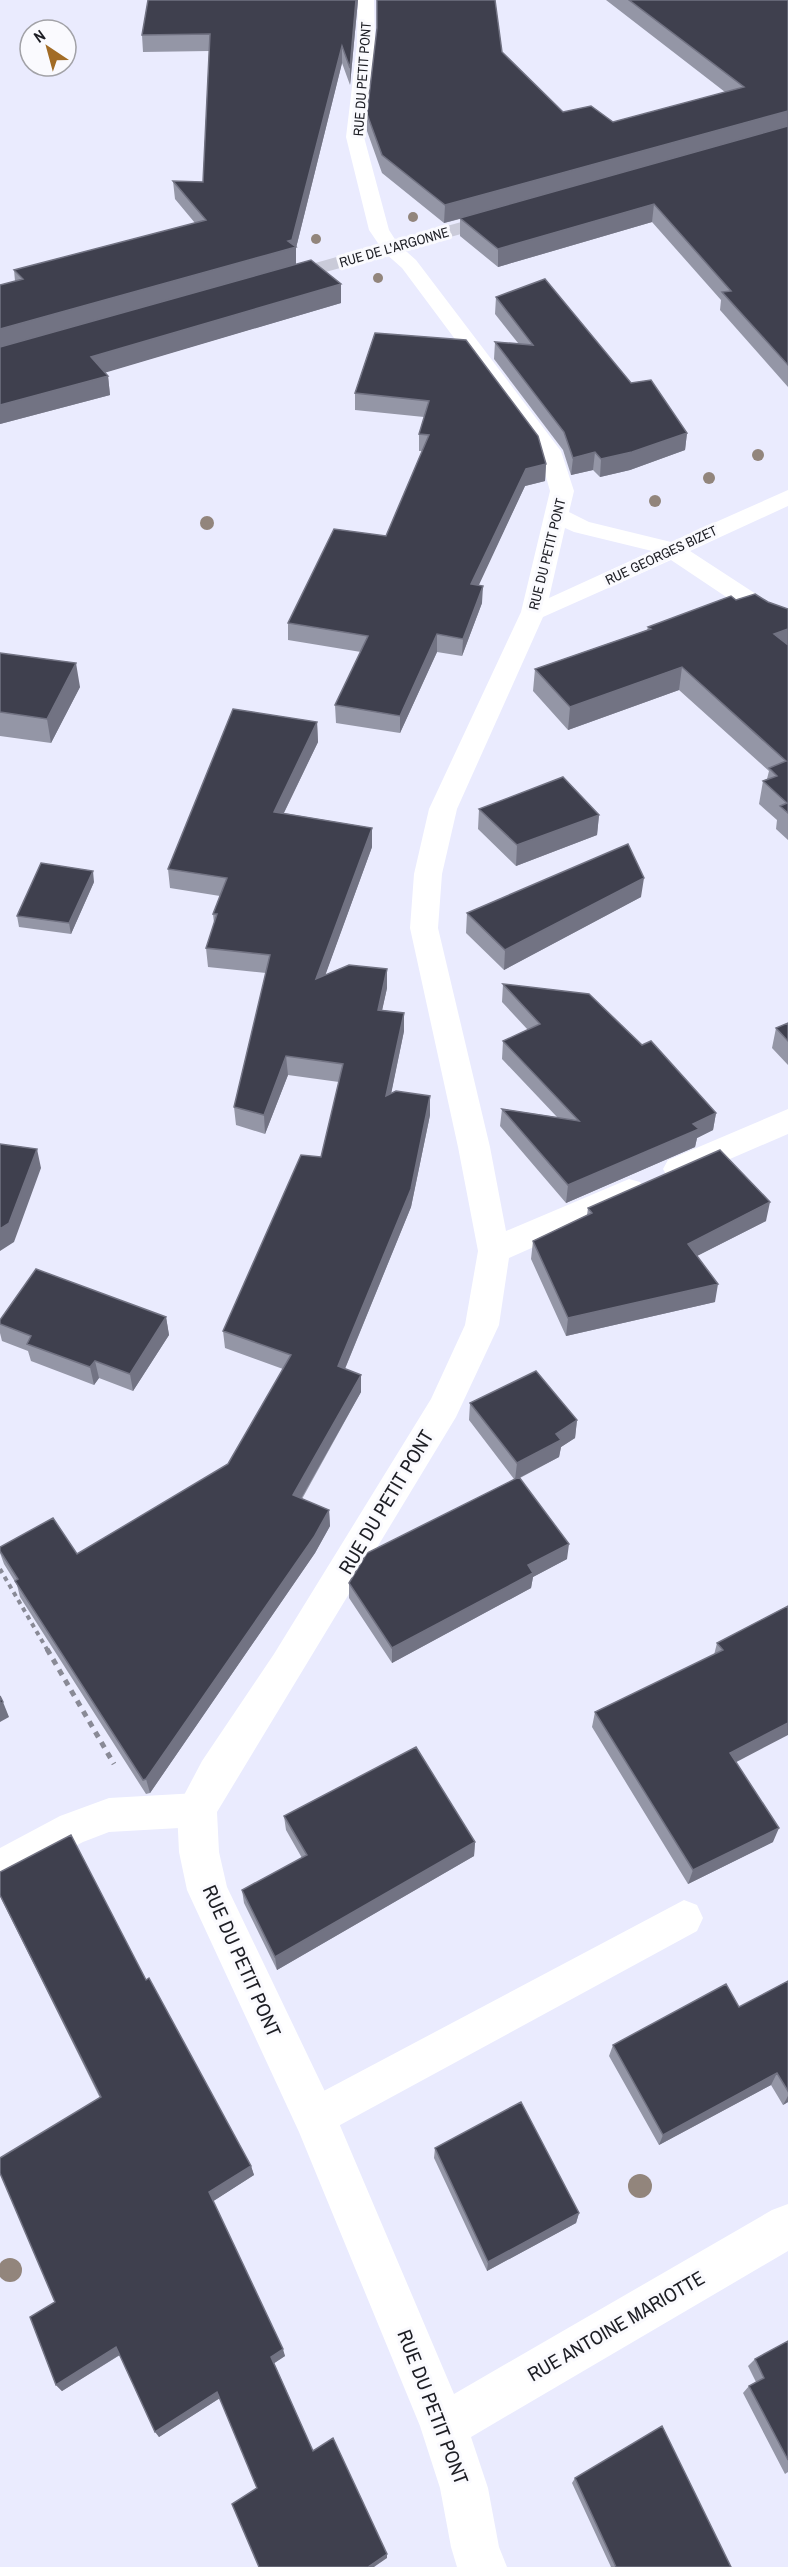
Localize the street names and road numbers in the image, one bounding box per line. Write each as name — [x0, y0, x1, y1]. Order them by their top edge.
street label: RUE DU PETIT PONT — [349, 21, 375, 137]
street label: RUE DE L'ARGONNE — [337, 223, 451, 271]
street label: RUE DU PETIT PONT — [524, 496, 570, 612]
street label: RUE GEORGES BIZET — [602, 521, 720, 589]
street label: RUE DU PETIT PONT — [332, 1425, 439, 1579]
street label: RUE DU PETIT PONT — [197, 1881, 288, 2041]
street label: RUE ANTOINE MARIOTTE — [522, 2264, 709, 2387]
street label: RUE DU PETIT PONT — [392, 2326, 475, 2488]

